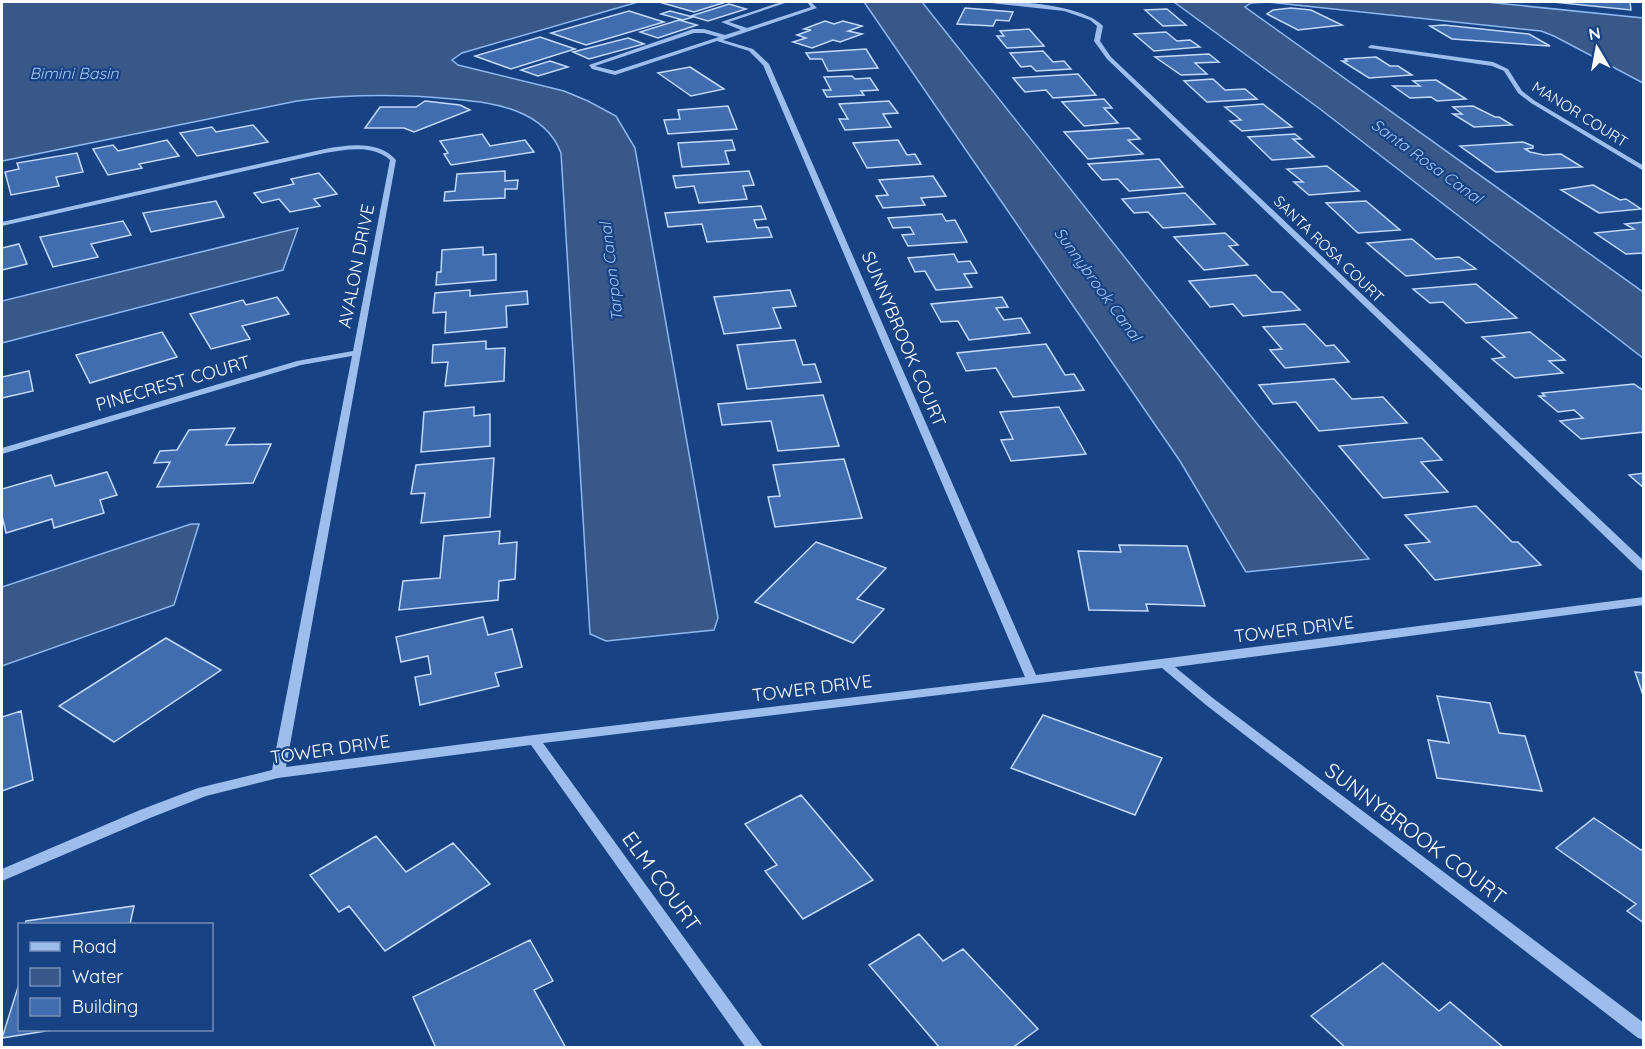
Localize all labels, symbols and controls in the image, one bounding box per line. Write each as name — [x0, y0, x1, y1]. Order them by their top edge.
north arrow — [1567, 18, 1627, 78]
text: N — [1587, 22, 1602, 44]
water label: Bimini Basin — [29, 63, 119, 83]
street label: MANOR COURT — [1529, 77, 1631, 151]
water label: Santa Rosa Canal — [1368, 114, 1488, 209]
street label: SANTA ROSA COURT — [1270, 192, 1388, 306]
street label: AVALON DRIVE — [333, 202, 379, 330]
water label: Tarpon Canal — [595, 219, 627, 323]
water label: Sunnybrook Canal — [1050, 223, 1147, 347]
street label: SUNNYBROOK COURT — [857, 248, 951, 430]
street label: PINECREST COURT — [93, 350, 253, 416]
street label: TOWER DRIVE — [1233, 610, 1355, 648]
street label: TOWER DRIVE — [751, 669, 873, 707]
street label: TOWER DRIVE — [269, 729, 391, 769]
street label: SUNNYBROOK COURT — [1320, 756, 1512, 910]
street label: ELM COURT — [617, 826, 707, 936]
legend — [18, 923, 213, 1031]
text: Road — [72, 935, 117, 958]
text: Water — [72, 965, 123, 988]
text: Building — [72, 995, 138, 1018]

